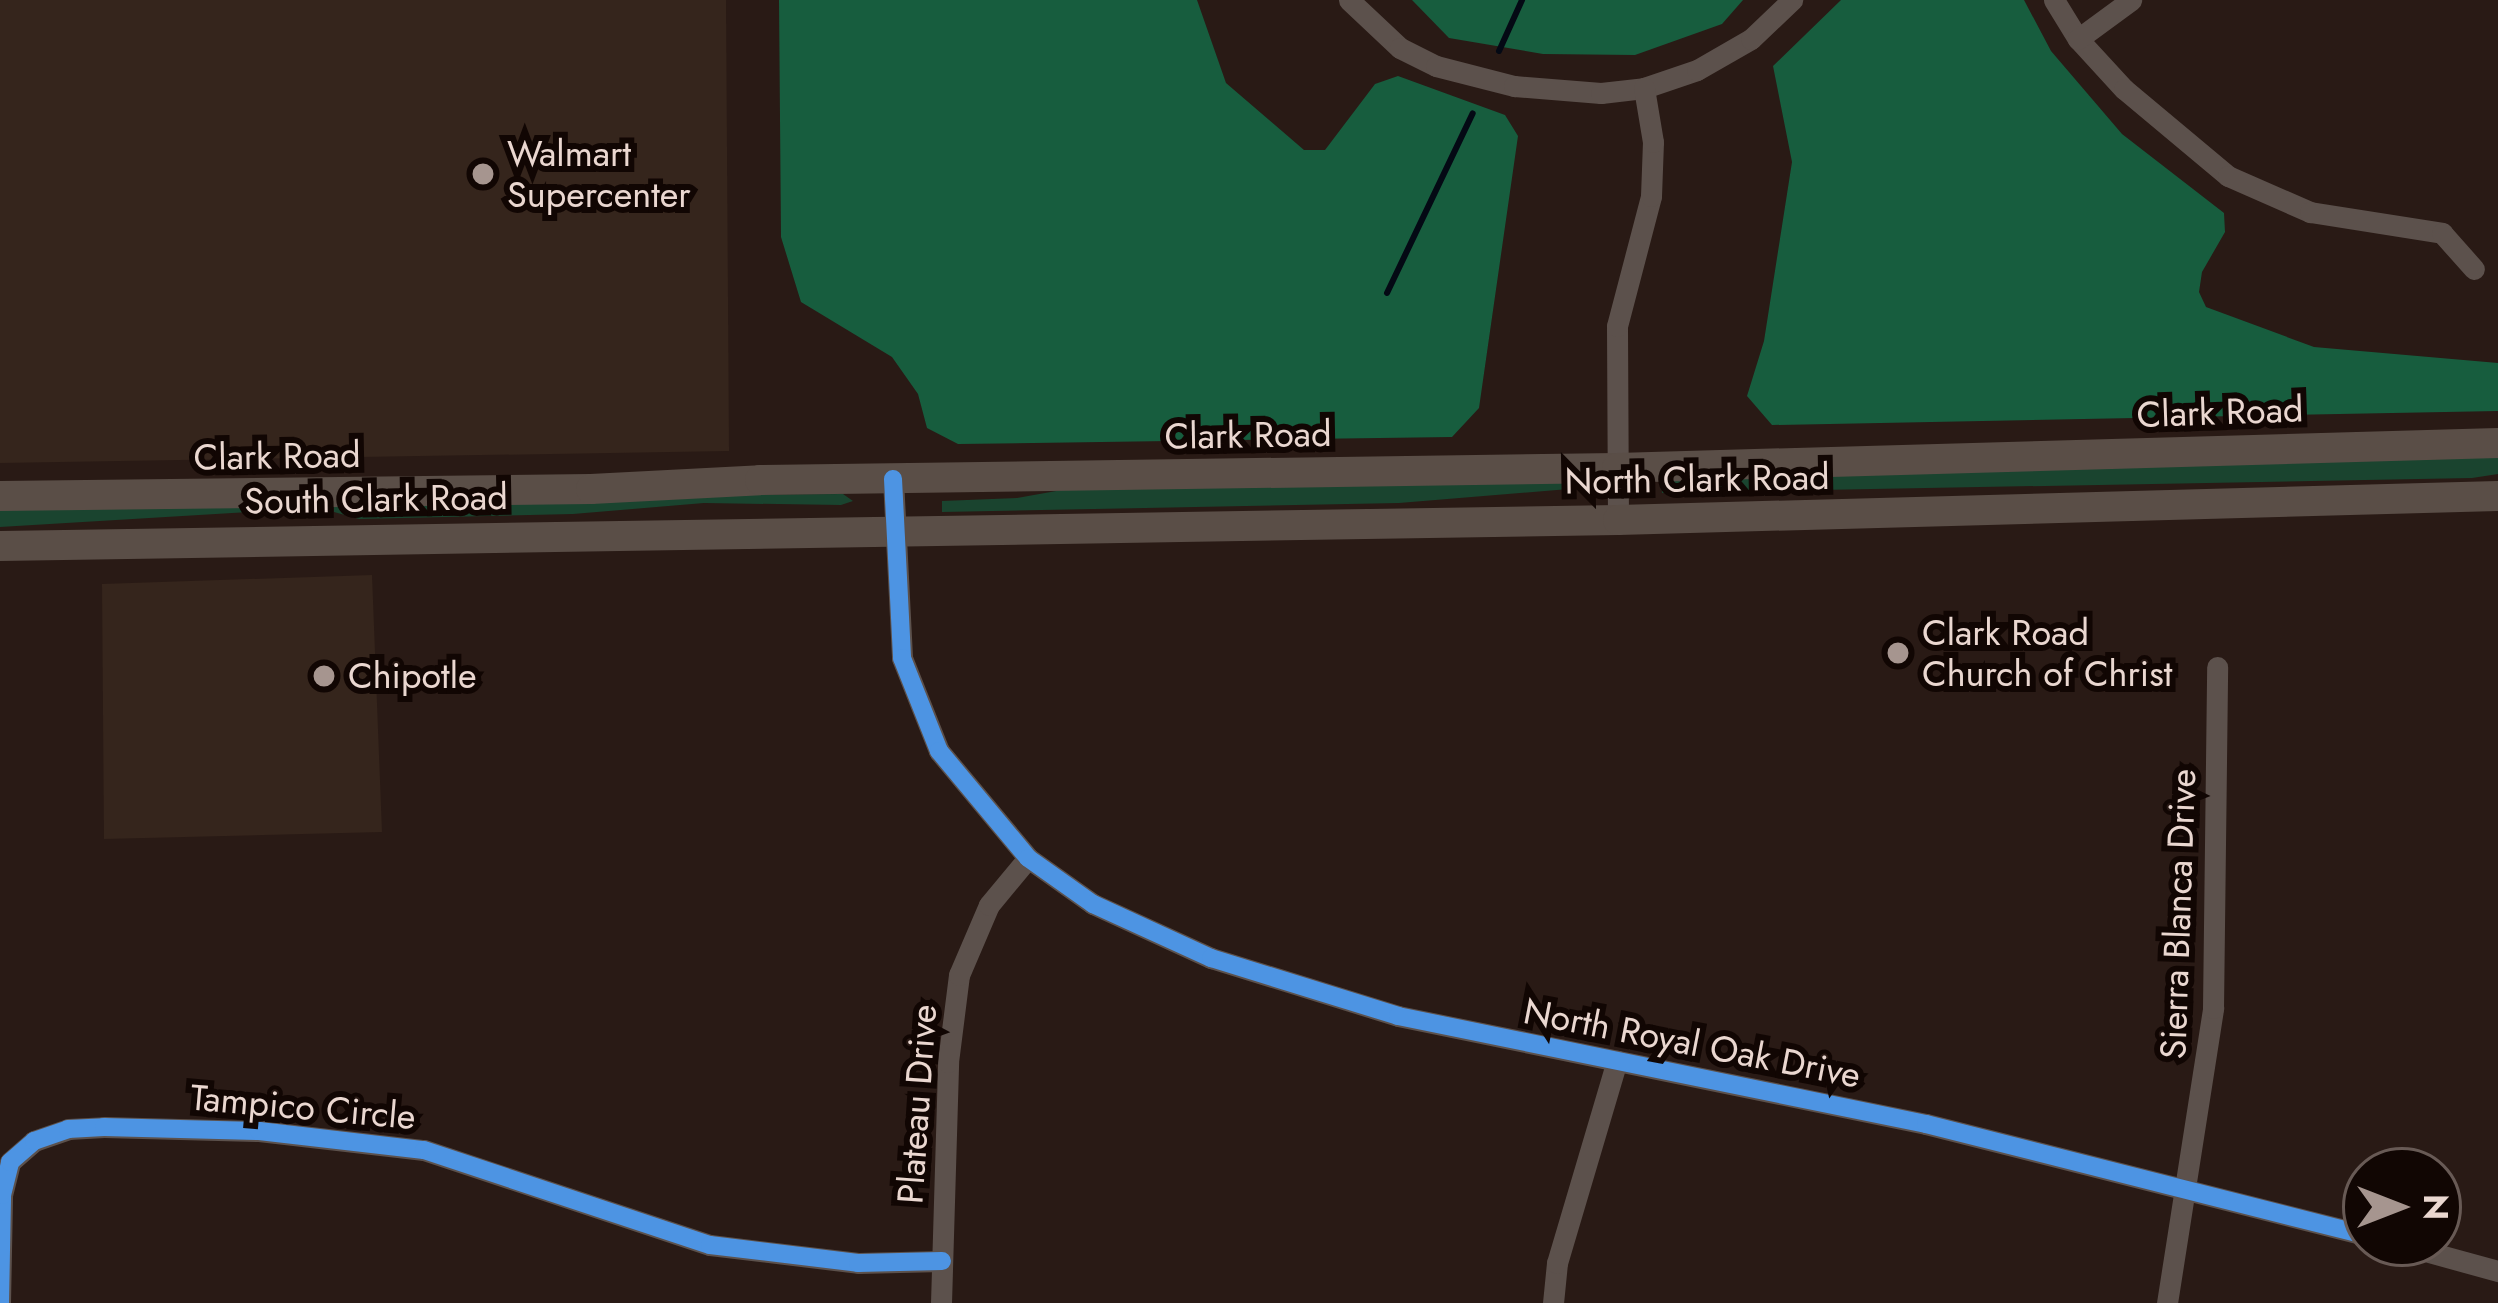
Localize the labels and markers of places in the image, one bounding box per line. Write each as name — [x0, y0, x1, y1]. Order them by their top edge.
place label: Walmart Supercenter — [507, 131, 691, 216]
marker: Walmart Supercenter — [470, 161, 496, 187]
place label: Clark Road Church of Christ — [1922, 610, 2172, 695]
marker: Clark Road Church of Christ — [1885, 640, 1911, 666]
place label: Chipotle — [348, 654, 477, 698]
marker: Chipotle — [311, 663, 337, 689]

